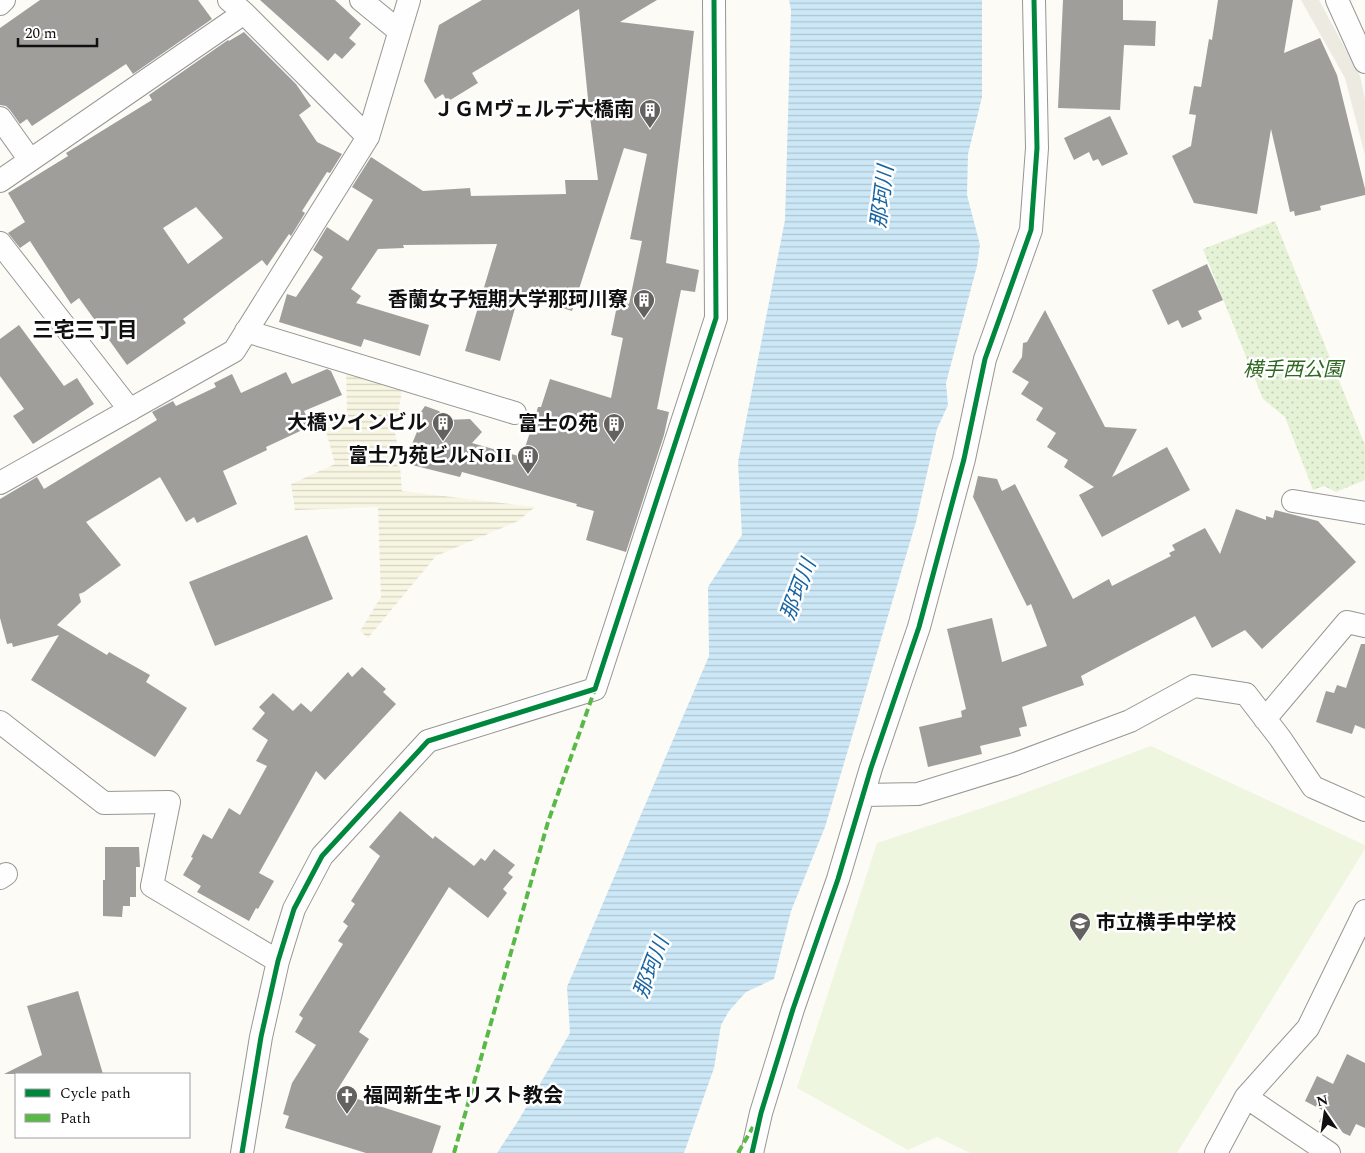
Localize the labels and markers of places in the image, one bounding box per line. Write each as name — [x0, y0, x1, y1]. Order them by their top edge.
place label: ＪＧＭヴェルデ大橋南 — [434, 95, 634, 125]
building icon: ＪＧＭヴェルデ大橋南 — [638, 98, 662, 129]
place label: 香蘭女子短期大学那珂川寮 — [388, 285, 628, 315]
building icon: 香蘭女子短期大学那珂川寮 — [632, 288, 656, 319]
place label: 大橋ツインビル — [287, 408, 427, 438]
place label: 富士の苑 — [518, 409, 598, 439]
building icon: 大橋ツインビル — [431, 411, 455, 442]
building icon: 富士の苑 — [602, 412, 626, 443]
place label: 富士乃苑ビルNoII — [348, 441, 512, 471]
building icon: 富士乃苑ビルNoII — [516, 444, 540, 475]
place label: 市立横手中学校 — [1096, 908, 1236, 938]
school or university icon: 市立横手中学校 — [1068, 911, 1092, 942]
place label: 福岡新生キリスト教会 — [363, 1081, 563, 1111]
church icon: 福岡新生キリスト教会 — [335, 1084, 359, 1115]

